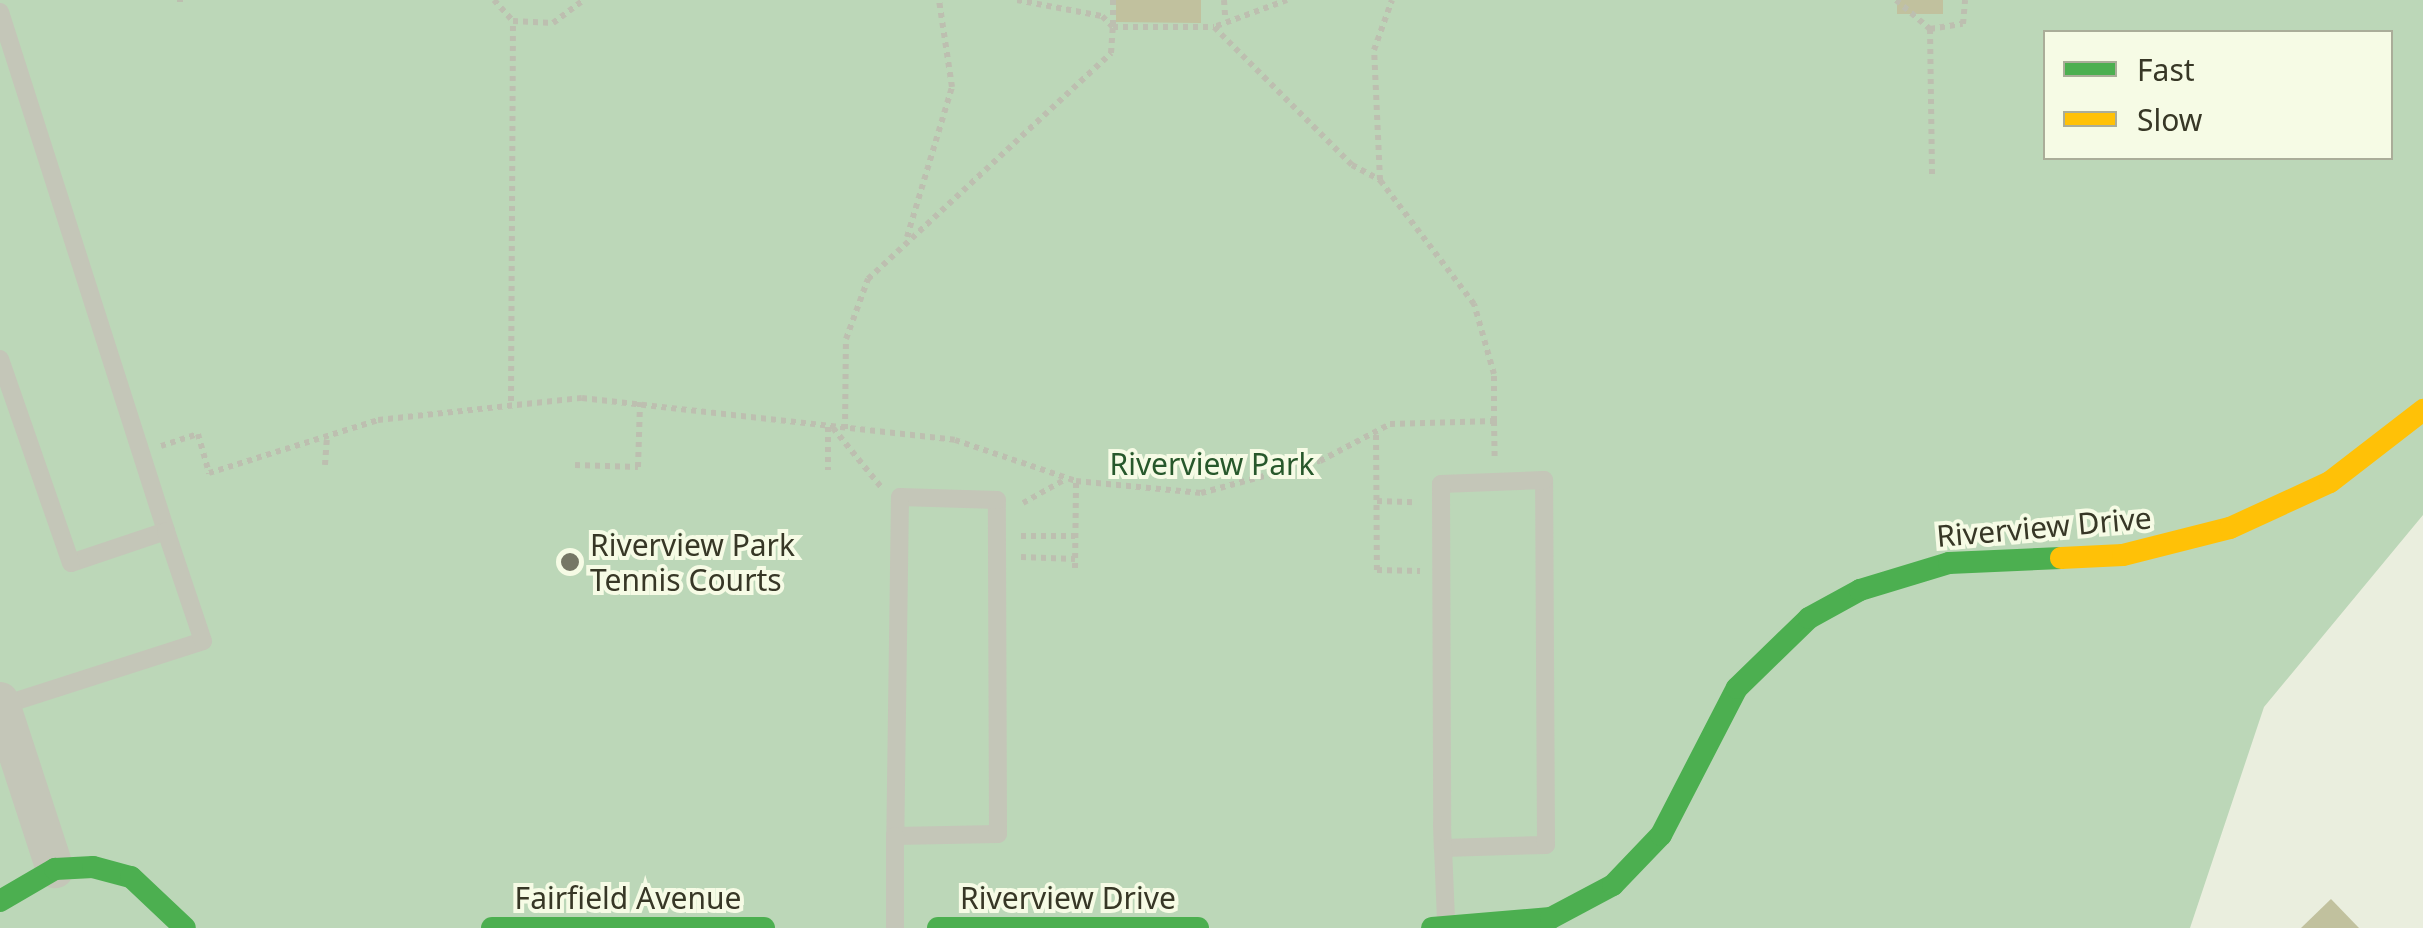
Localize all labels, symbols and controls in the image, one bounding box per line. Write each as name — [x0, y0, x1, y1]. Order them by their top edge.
legend — [2043, 30, 2393, 160]
text: Fast — [2137, 49, 2195, 90]
text: Slow — [2137, 99, 2202, 140]
park label: Riverview Park — [1109, 446, 1315, 482]
street label: Riverview Drive — [1935, 500, 2153, 554]
place label: Riverview Park Tennis Courts — [590, 527, 795, 598]
marker: Riverview Park Tennis Courts — [559, 551, 581, 573]
street label: Fairfield Avenue — [515, 880, 741, 916]
street label: Riverview Drive — [960, 880, 1176, 916]

